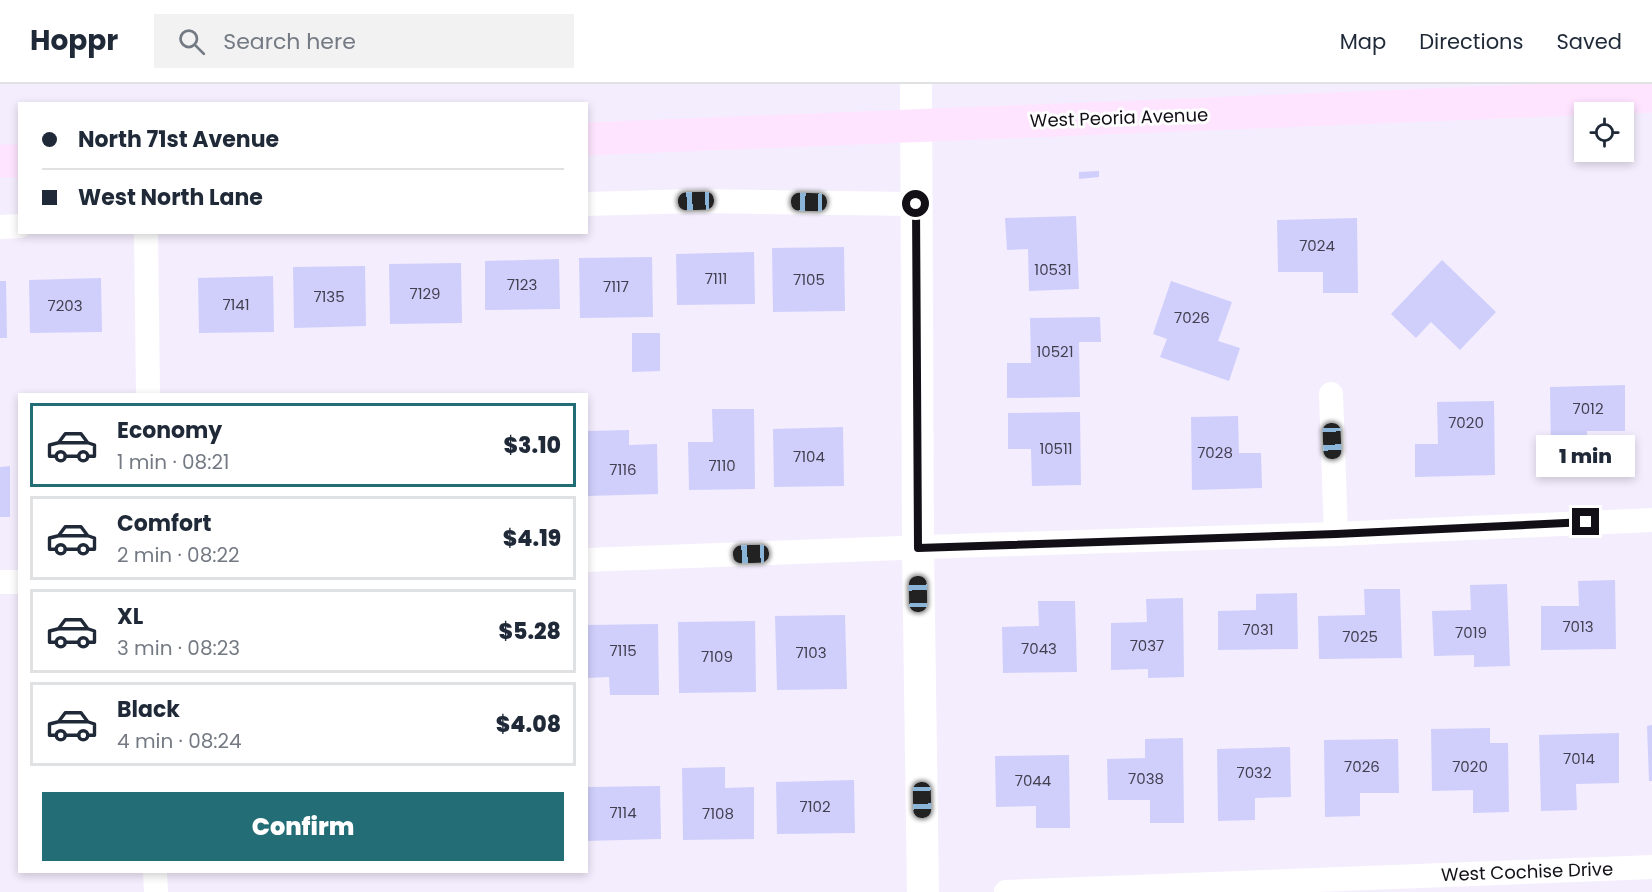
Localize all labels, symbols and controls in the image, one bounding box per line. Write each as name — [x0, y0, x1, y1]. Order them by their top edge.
search box — [154, 14, 574, 68]
text: Hoppr — [30, 21, 118, 60]
icon: search — [175, 25, 208, 58]
text: Search here — [223, 26, 356, 57]
text: Map — [1340, 27, 1386, 56]
text: Directions — [1419, 27, 1523, 56]
text: Saved — [1556, 27, 1622, 56]
street label: West Peoria Avenue — [1029, 102, 1209, 133]
map controls — [1574, 102, 1634, 162]
button: locate — [1574, 102, 1634, 162]
text: North 71st Avenue — [78, 124, 279, 155]
text: West North Lane — [78, 182, 263, 213]
route start — [902, 190, 929, 217]
car — [678, 191, 714, 211]
car — [791, 193, 827, 211]
house number: 7024 — [1299, 235, 1335, 256]
house number: 10531 — [1034, 259, 1072, 280]
house number: 7111 — [705, 268, 727, 289]
house number: 7105 — [793, 269, 825, 290]
house number: 7123 — [507, 274, 537, 295]
house number: 7117 — [603, 276, 629, 297]
house number: 7129 — [409, 283, 441, 304]
house number: 7135 — [313, 286, 345, 307]
house number: 7141 — [222, 294, 250, 315]
house number: 7203 — [47, 295, 83, 316]
house number: 7026 — [1174, 307, 1210, 328]
house number: 10521 — [1036, 341, 1074, 362]
house number: 7012 — [1572, 398, 1604, 419]
house number: 7020 — [1448, 412, 1484, 433]
text: Economy — [117, 415, 222, 446]
icon: car — [45, 418, 99, 472]
car — [1322, 423, 1342, 459]
text: $3.10 — [503, 430, 561, 461]
callout: 1 min — [1536, 435, 1636, 477]
house number: 10511 — [1039, 438, 1073, 459]
house number: 7028 — [1197, 442, 1233, 463]
text: 1 min — [1559, 442, 1612, 470]
house number: 7104 — [793, 446, 825, 467]
text: 1 min · 08:21 — [117, 448, 229, 476]
house number: 7110 — [708, 455, 736, 476]
house number: 7116 — [609, 459, 637, 480]
text: Comfort — [117, 508, 211, 539]
route end — [1572, 508, 1599, 535]
icon: car — [45, 511, 99, 565]
text: $4.19 — [503, 523, 561, 554]
text: 2 min · 08:22 — [117, 541, 240, 569]
car — [733, 544, 769, 564]
car — [909, 576, 927, 612]
text: XL — [117, 601, 143, 632]
icon: car — [45, 604, 99, 658]
text: $5.28 — [499, 616, 561, 647]
house number: 7013 — [1562, 616, 1594, 637]
house number: 7031 — [1242, 619, 1274, 640]
house number: 7019 — [1455, 622, 1487, 643]
house number: 7025 — [1342, 626, 1378, 647]
text: 3 min · 08:23 — [117, 634, 240, 662]
house number: 7037 — [1130, 635, 1164, 656]
house number: 7043 — [1021, 638, 1057, 659]
house number: 7115 — [609, 640, 637, 661]
house number: 7103 — [795, 642, 827, 663]
house number: 7109 — [701, 646, 733, 667]
text: Black — [117, 694, 180, 725]
icon: car — [45, 697, 99, 751]
text: $4.08 — [496, 709, 561, 740]
text: 4 min · 08:24 — [117, 727, 242, 755]
house number: 7014 — [1563, 748, 1595, 769]
house number: 7026 — [1344, 756, 1380, 777]
house number: 7020 — [1452, 756, 1488, 777]
house number: 7032 — [1236, 762, 1272, 783]
house number: 7038 — [1128, 768, 1164, 789]
house number: 7044 — [1015, 770, 1051, 791]
car — [913, 782, 931, 818]
button: Confirm — [42, 792, 564, 861]
house number: 7102 — [799, 796, 831, 817]
house number: 7114 — [609, 802, 637, 823]
house number: 7108 — [702, 803, 734, 824]
street label: West Cochise Drive — [1440, 856, 1613, 887]

